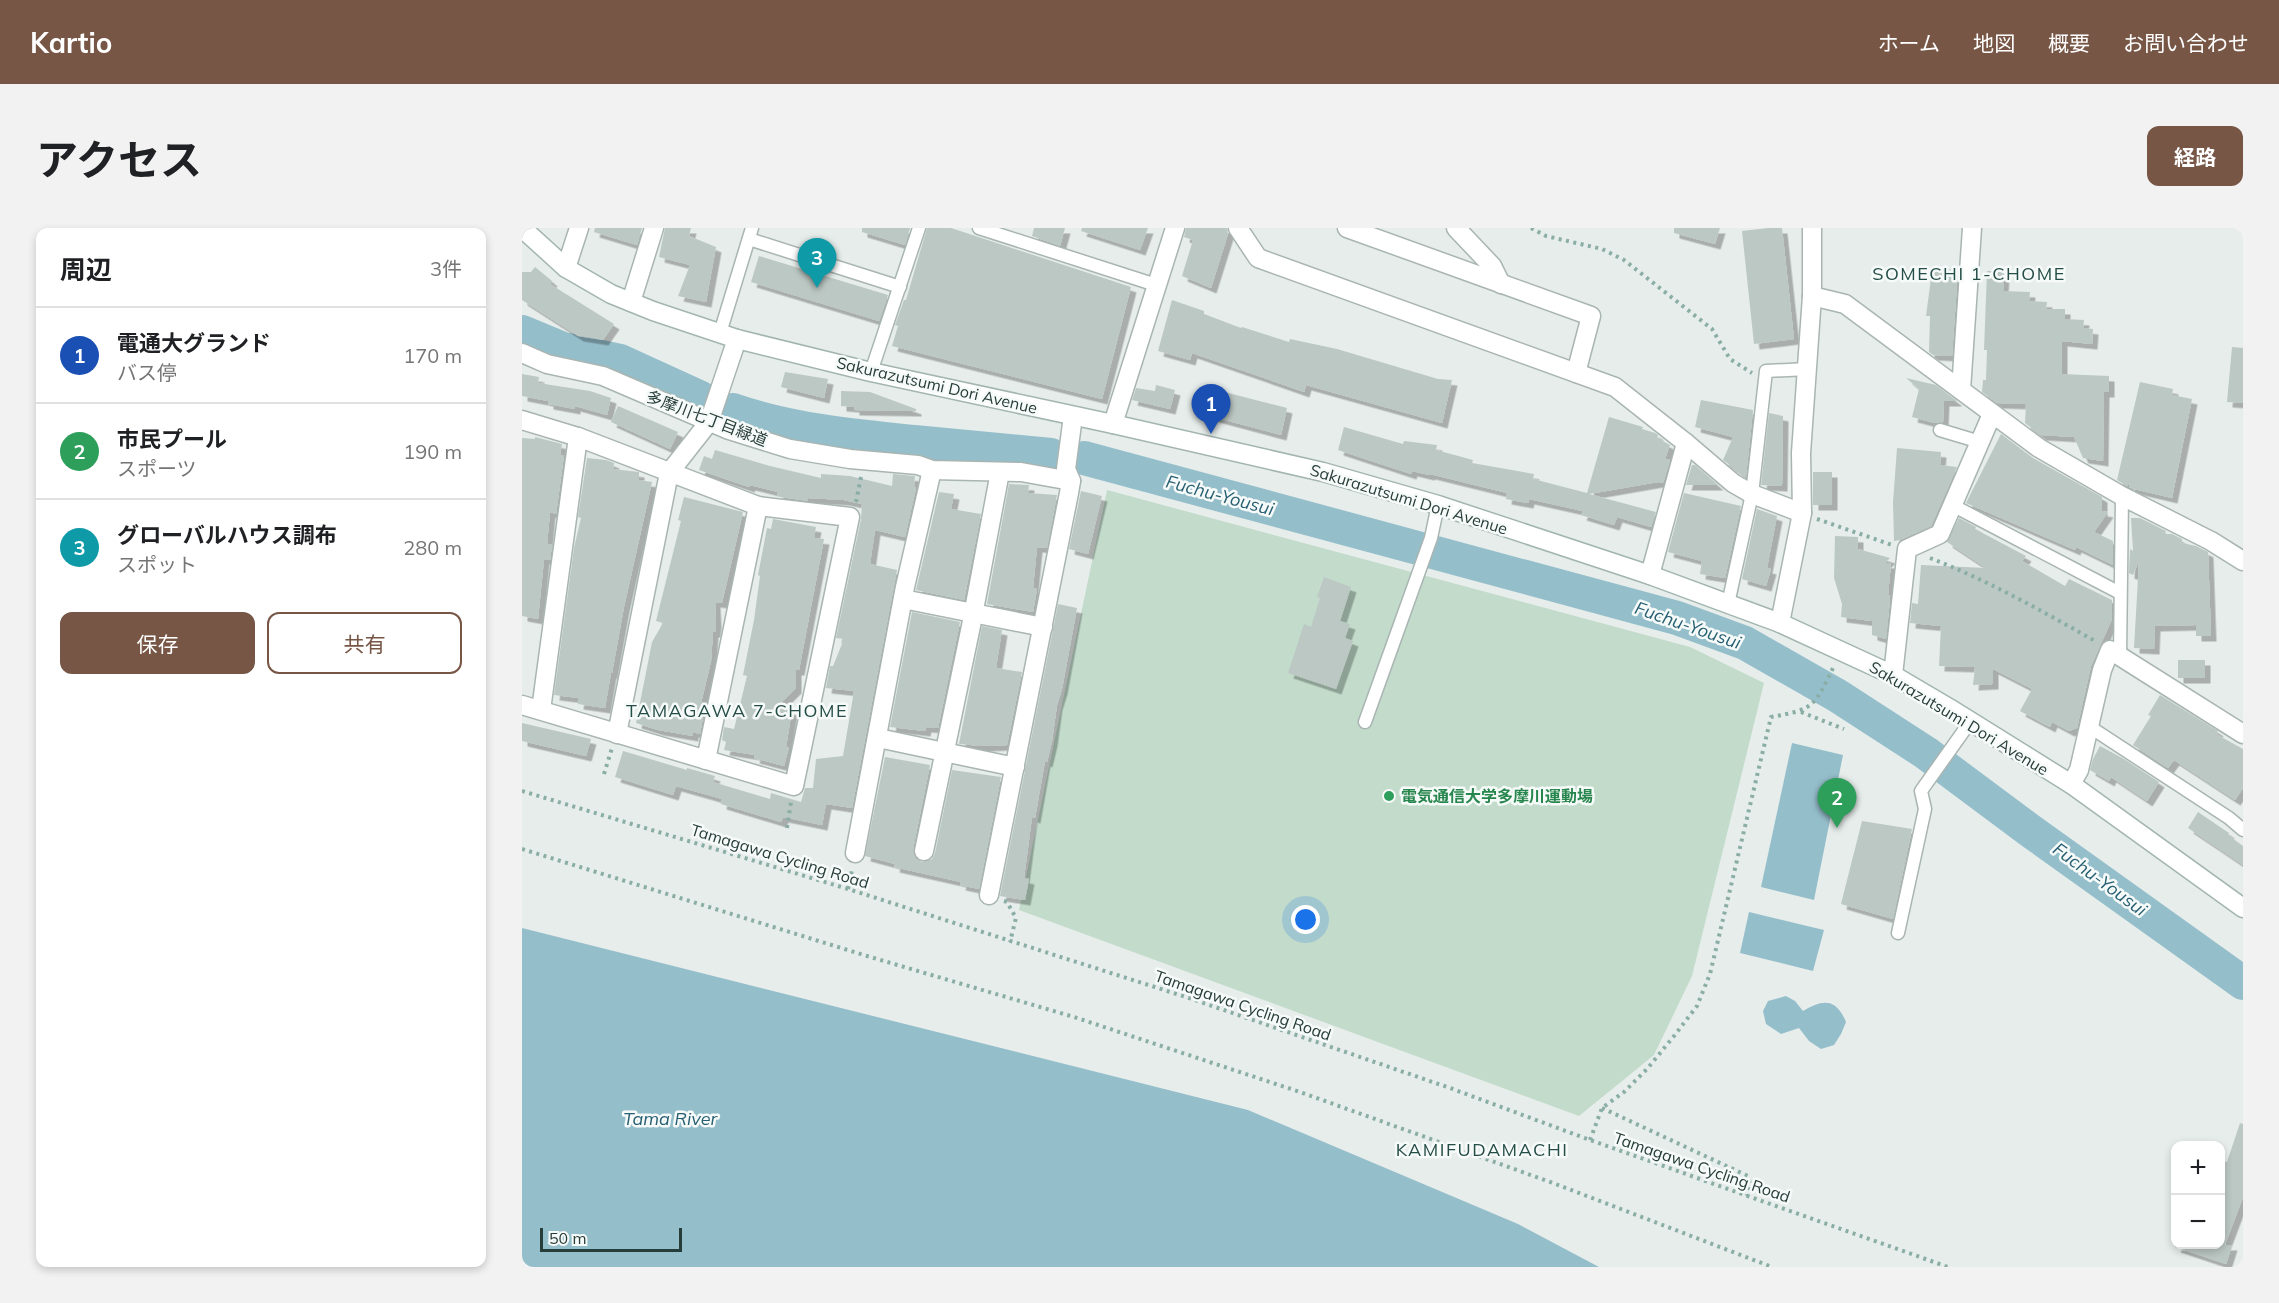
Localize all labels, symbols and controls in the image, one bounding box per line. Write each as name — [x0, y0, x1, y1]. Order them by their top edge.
text: Kartio — [30, 25, 112, 60]
text: ホーム — [1878, 30, 1940, 56]
text: 地図 — [1973, 30, 2015, 56]
text: 概要 — [2048, 30, 2090, 56]
text: お問い合わせ — [2123, 30, 2249, 56]
button: 経路 — [2147, 126, 2243, 186]
text: アクセス — [36, 133, 202, 186]
pin: 3 — [798, 238, 836, 288]
text: 周辺 — [60, 253, 112, 286]
text: 3件 — [430, 256, 462, 281]
district label: SOMECHI 1-CHOME — [1872, 262, 2066, 285]
text: 電通大グランド — [117, 329, 271, 357]
text: 1 — [74, 343, 86, 368]
text: 170 m — [403, 343, 462, 368]
street label: Sakurazutsumi Dori Avenue — [835, 352, 1039, 418]
text: バス停 — [117, 360, 177, 385]
pin: 1 — [1192, 384, 1230, 434]
street label: 多摩川七丁目緑道 — [644, 386, 770, 450]
text: 市民プール — [117, 425, 227, 453]
text: 2 — [74, 439, 86, 464]
text: 190 m — [403, 439, 462, 464]
text: スポーツ — [117, 456, 197, 481]
street label: Sakurazutsumi Dori Avenue — [1308, 459, 1510, 539]
water label: Fuchu-Yousui — [1164, 470, 1277, 521]
text: グローバルハウス調布 — [117, 521, 337, 549]
text: 3 — [74, 535, 86, 560]
text: 280 m — [403, 535, 462, 560]
text: スポット — [117, 552, 197, 577]
water label: Fuchu-Yousui — [1632, 596, 1745, 654]
button: 保存 — [60, 612, 255, 674]
button: 共有 — [267, 612, 462, 674]
street label: Sakurazutsumi Dori Avenue — [1866, 657, 2052, 779]
district label: TAMAGAWA 7-CHOME — [626, 699, 848, 722]
pin: 2 — [1818, 778, 1856, 828]
place label: 電気通信大学多摩川運動場 — [1401, 786, 1593, 806]
marker: 電気通信大学多摩川運動場 — [1382, 789, 1396, 803]
street label: Tamagawa Cycling Road — [688, 819, 872, 893]
water label: Fuchu-Yousui — [2048, 837, 2152, 921]
your location — [1291, 905, 1320, 934]
street label: Tamagawa Cycling Road — [1152, 965, 1334, 1045]
water label: Tama River — [623, 1107, 719, 1130]
street label: Tamagawa Cycling Road — [1611, 1127, 1793, 1207]
district label: KAMIFUDAMACHI — [1396, 1138, 1568, 1161]
map controls — [2171, 1141, 2225, 1249]
button: + — [2171, 1141, 2225, 1195]
button: − — [2171, 1195, 2225, 1249]
scale bar — [540, 1225, 682, 1252]
text: 50 m — [549, 1228, 586, 1248]

